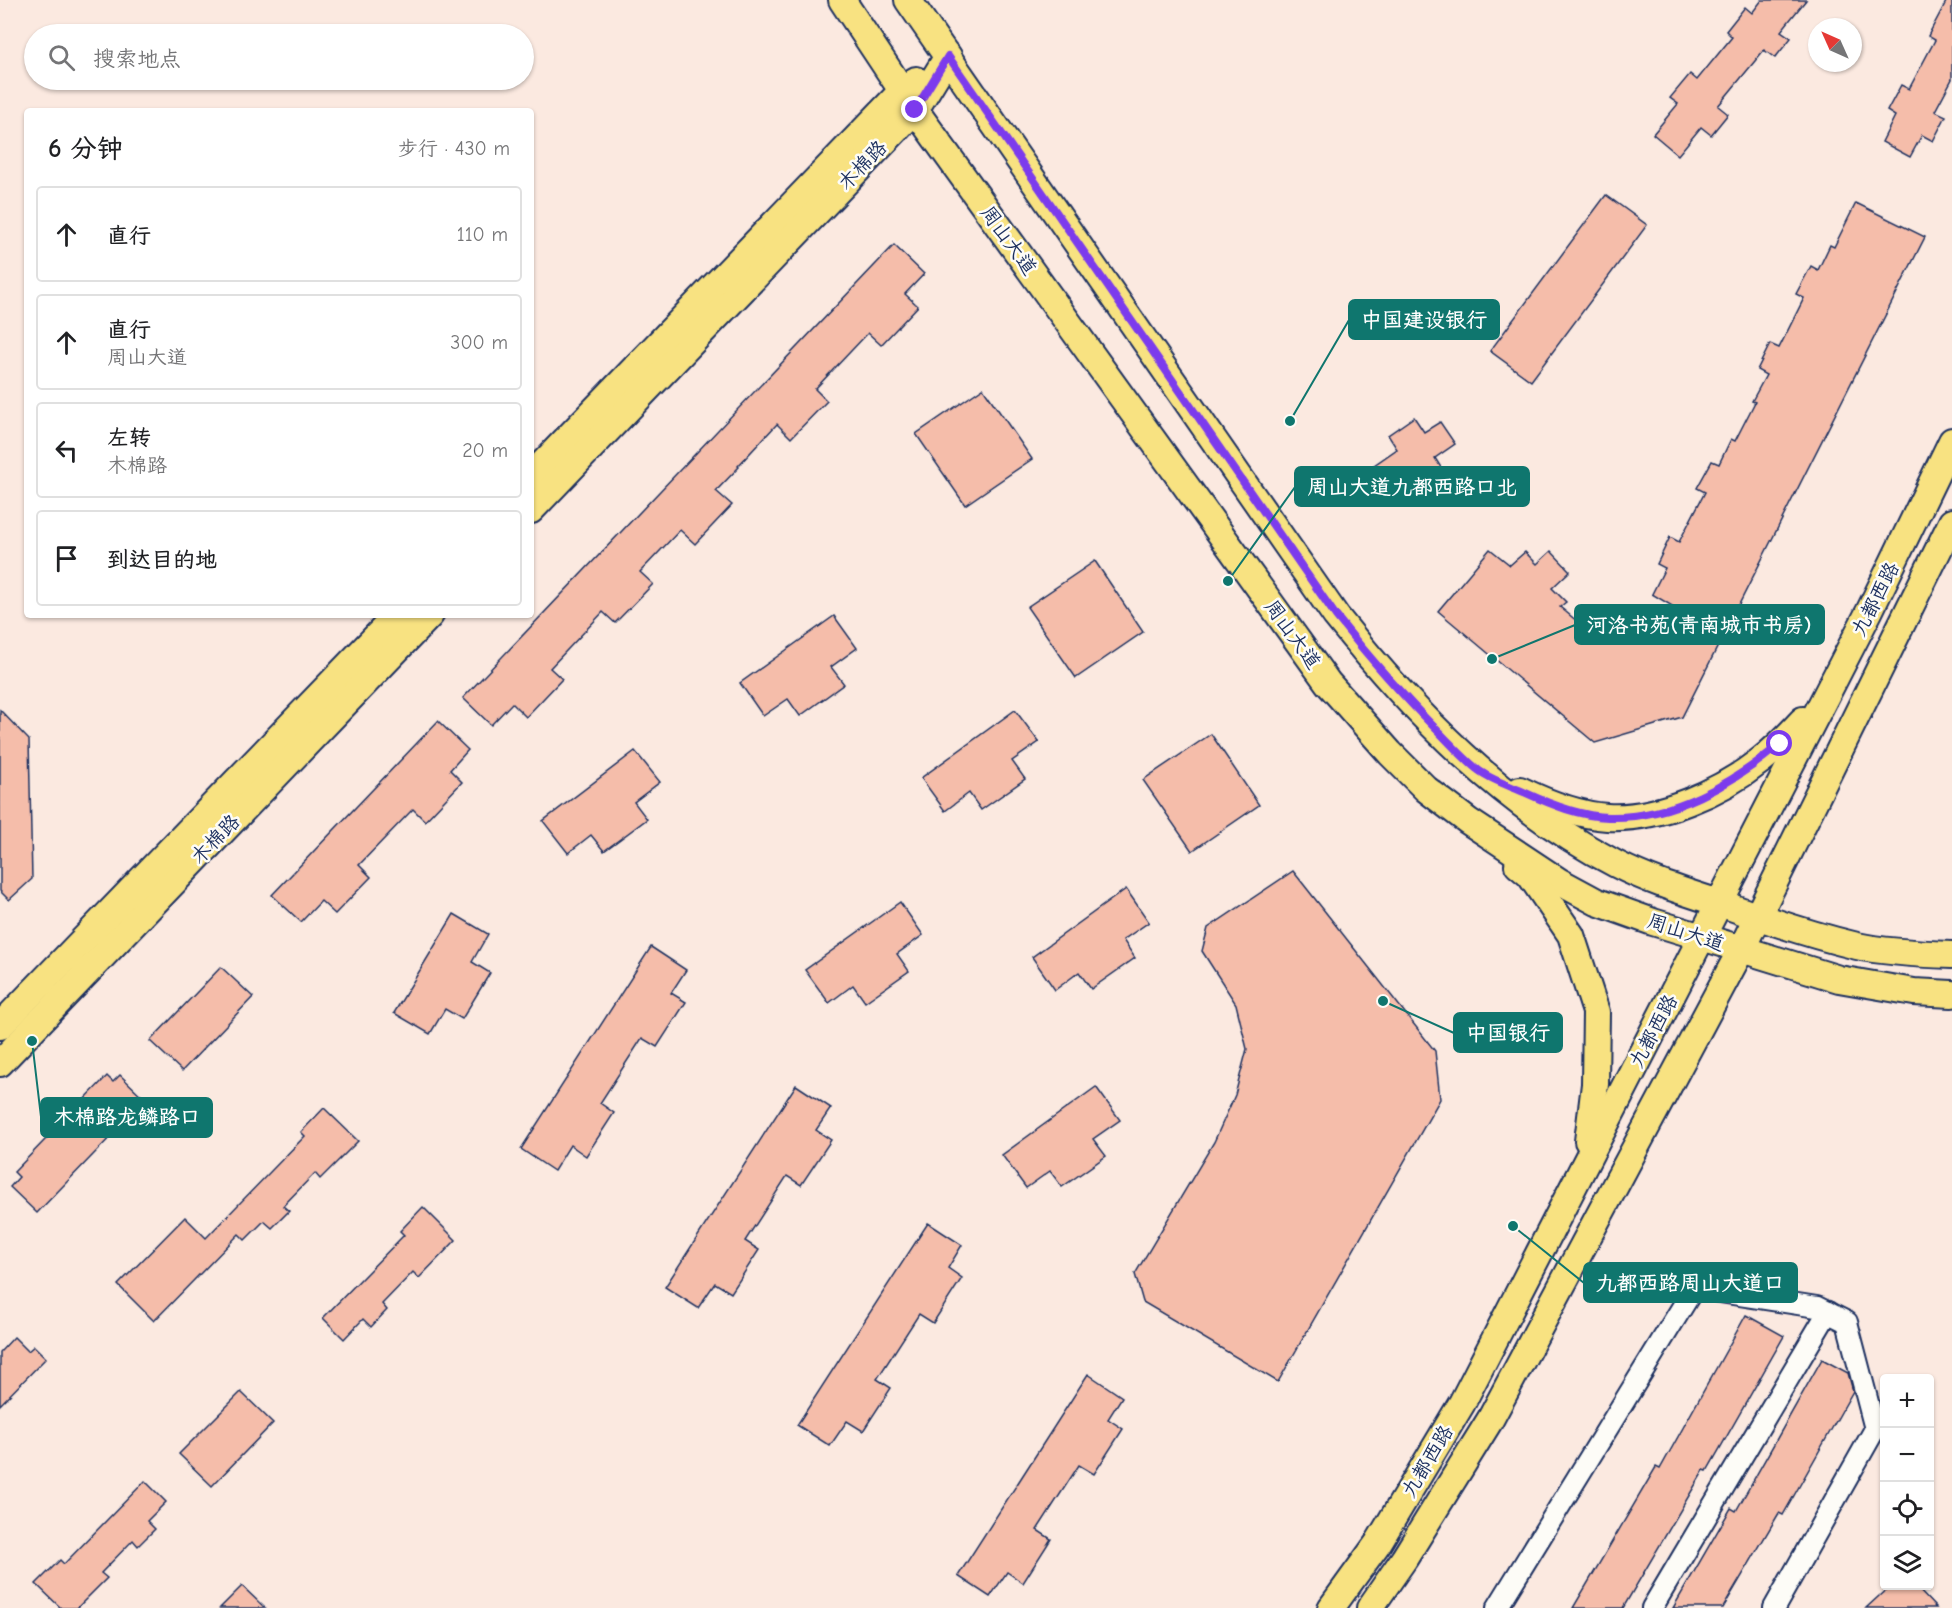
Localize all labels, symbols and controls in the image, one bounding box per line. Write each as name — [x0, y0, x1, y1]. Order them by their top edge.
north arrow — [1808, 18, 1862, 72]
search box — [24, 24, 534, 90]
icon: search — [45, 41, 78, 74]
text: 搜索地点 — [93, 46, 181, 72]
route end — [901, 96, 927, 122]
text: 6 分钟 — [48, 134, 123, 164]
street label: 木棉路 — [833, 135, 892, 195]
text: 步行 · 430 m — [398, 137, 510, 160]
street label: 周山大道 — [976, 201, 1041, 279]
icon: ahead — [50, 218, 83, 251]
text: 直行 — [107, 223, 151, 249]
text: 110 m — [457, 223, 508, 246]
callout: 中国建设银行 — [1349, 300, 1499, 339]
text: 中国建设银行 — [1361, 308, 1487, 332]
text: 直行 — [107, 317, 151, 343]
icon: ahead — [50, 326, 83, 359]
text: 300 m — [450, 331, 508, 354]
text: 周山大道 — [107, 346, 187, 369]
text: 左转 — [107, 425, 151, 451]
icon: left — [50, 434, 83, 467]
text: 20 m — [462, 439, 508, 462]
text: 木棉路 — [107, 454, 167, 477]
callout: 周山大道九都西路口北 — [1295, 467, 1529, 506]
text: 周山大道九都西路口北 — [1307, 475, 1517, 499]
icon: arrive — [50, 542, 83, 575]
text: 到达目的地 — [107, 547, 217, 573]
street label: 九都西路 — [1847, 557, 1904, 640]
street label: 周山大道 — [1260, 595, 1325, 673]
callout: 河洛书苑(青南城市书房) — [1575, 605, 1824, 644]
text: 河洛书苑(青南城市书房) — [1587, 613, 1812, 637]
route start — [1766, 730, 1792, 756]
street label: 木棉路 — [186, 809, 245, 869]
street label: 周山大道 — [1644, 909, 1727, 956]
street label: 九都西路 — [1625, 990, 1683, 1072]
callout: 中国银行 — [1454, 1013, 1562, 1052]
text: 中国银行 — [1466, 1021, 1550, 1045]
callout: 木棉路龙鳞路口 — [41, 1098, 212, 1137]
text: 木棉路龙鳞路口 — [54, 1105, 201, 1129]
callout: 九都西路周山大道口 — [1584, 1263, 1797, 1302]
text: 九都西路周山大道口 — [1596, 1271, 1785, 1295]
map controls — [1880, 1374, 1934, 1590]
button: + — [1880, 1374, 1934, 1428]
street label: 九都西路 — [1397, 1420, 1458, 1501]
button: − — [1880, 1428, 1934, 1482]
button: locate — [1880, 1482, 1934, 1536]
button: layers — [1880, 1536, 1934, 1590]

